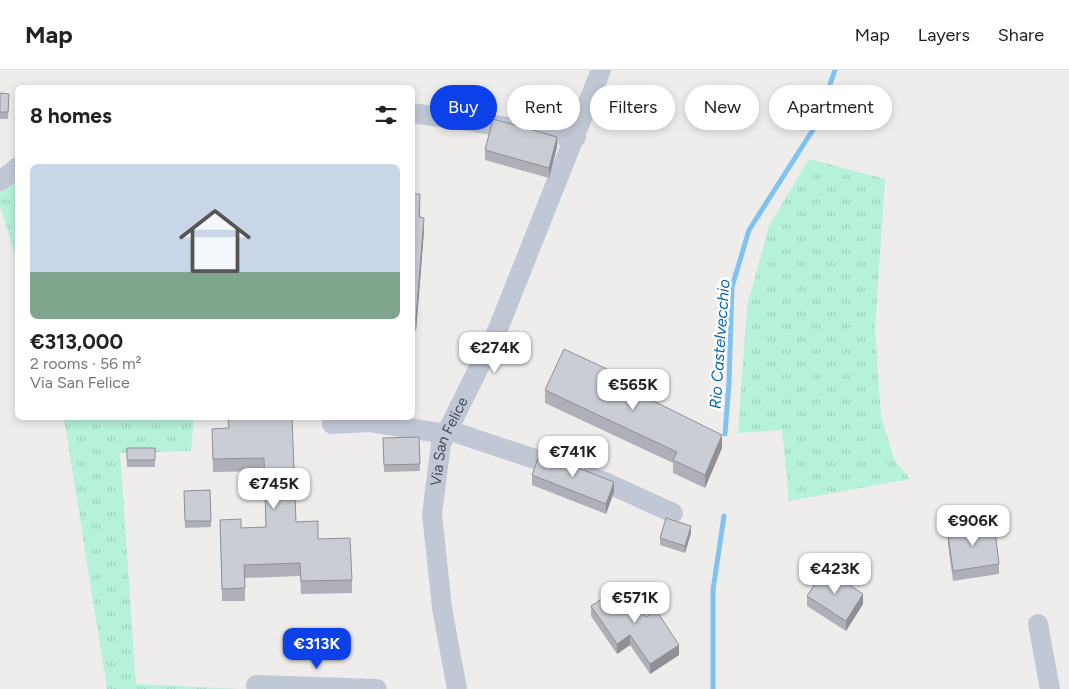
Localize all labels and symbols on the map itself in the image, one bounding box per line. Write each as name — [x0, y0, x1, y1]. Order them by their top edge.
water label: Rio Castelvecchio — [705, 278, 734, 410]
pin: €274K — [460, 332, 530, 374]
pin: €565K — [598, 368, 668, 411]
street label: Via San Felice — [427, 394, 472, 487]
pin: €741K — [538, 436, 608, 478]
pin: €745K — [239, 468, 309, 510]
pin: €906K — [938, 504, 1008, 547]
pin: €423K — [800, 552, 870, 595]
pin: €571K — [600, 582, 670, 624]
pin: €313K — [282, 628, 352, 670]

